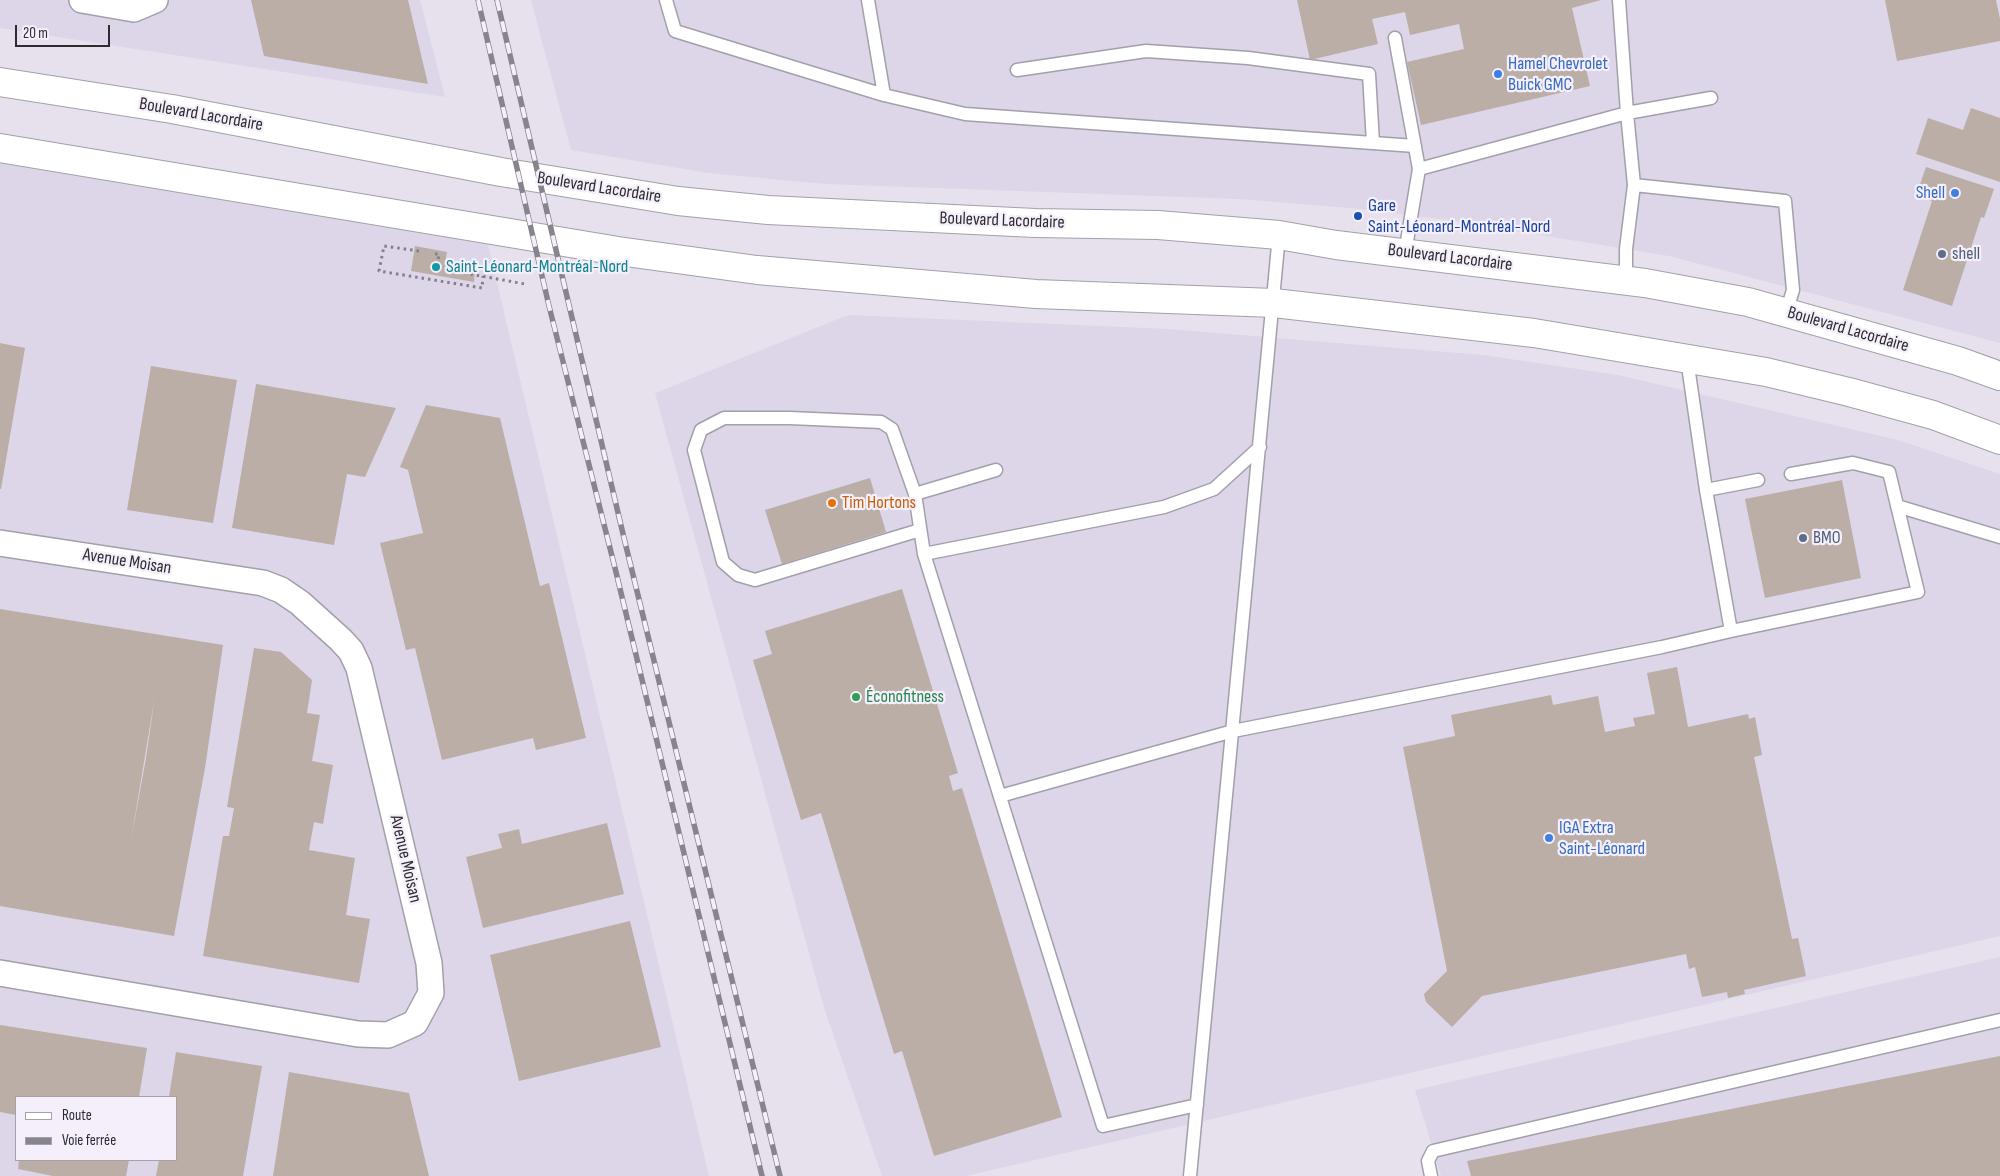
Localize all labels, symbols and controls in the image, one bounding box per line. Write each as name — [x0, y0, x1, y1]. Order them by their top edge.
scale bar — [18, 15, 112, 47]
text: 20 m — [23, 24, 48, 43]
place label: Hamel Chevrolet Buick GMC — [1508, 53, 1608, 96]
marker: Hamel Chevrolet Buick GMC — [1492, 68, 1504, 80]
street label: Boulevard Lacordaire — [137, 93, 265, 137]
street label: Boulevard Lacordaire — [535, 168, 663, 208]
place label: Shell — [1916, 182, 1945, 204]
marker: Shell — [1949, 187, 1961, 199]
place label: Gare Saint-Léonard-Montréal-Nord — [1368, 195, 1550, 238]
street label: Boulevard Lacordaire — [939, 208, 1065, 234]
marker: Gare Saint-Léonard-Montréal-Nord — [1352, 210, 1364, 222]
street label: Boulevard Lacordaire — [1387, 240, 1513, 276]
place label: shell — [1952, 243, 1980, 265]
marker: shell — [1936, 248, 1948, 260]
place label: Saint-Léonard-Montréal-Nord — [446, 256, 628, 278]
marker: Saint-Léonard-Montréal-Nord — [430, 261, 442, 273]
street label: Boulevard Lacordaire — [1785, 302, 1911, 358]
place label: Tim Hortons — [842, 492, 916, 514]
marker: Tim Hortons — [826, 497, 838, 509]
place label: BMO — [1813, 527, 1841, 549]
marker: BMO — [1797, 532, 1809, 544]
street label: Avenue Moisan — [81, 544, 173, 580]
place label: Éconofitness — [866, 686, 944, 708]
marker: Éconofitness — [850, 691, 862, 703]
street label: Avenue Moisan — [384, 813, 426, 905]
place label: IGA Extra Saint-Léonard — [1559, 817, 1645, 860]
marker: IGA Extra Saint-Léonard — [1543, 832, 1555, 844]
legend — [15, 1096, 178, 1161]
text: Route — [62, 1106, 92, 1125]
text: Voie ferrée — [62, 1131, 116, 1150]

